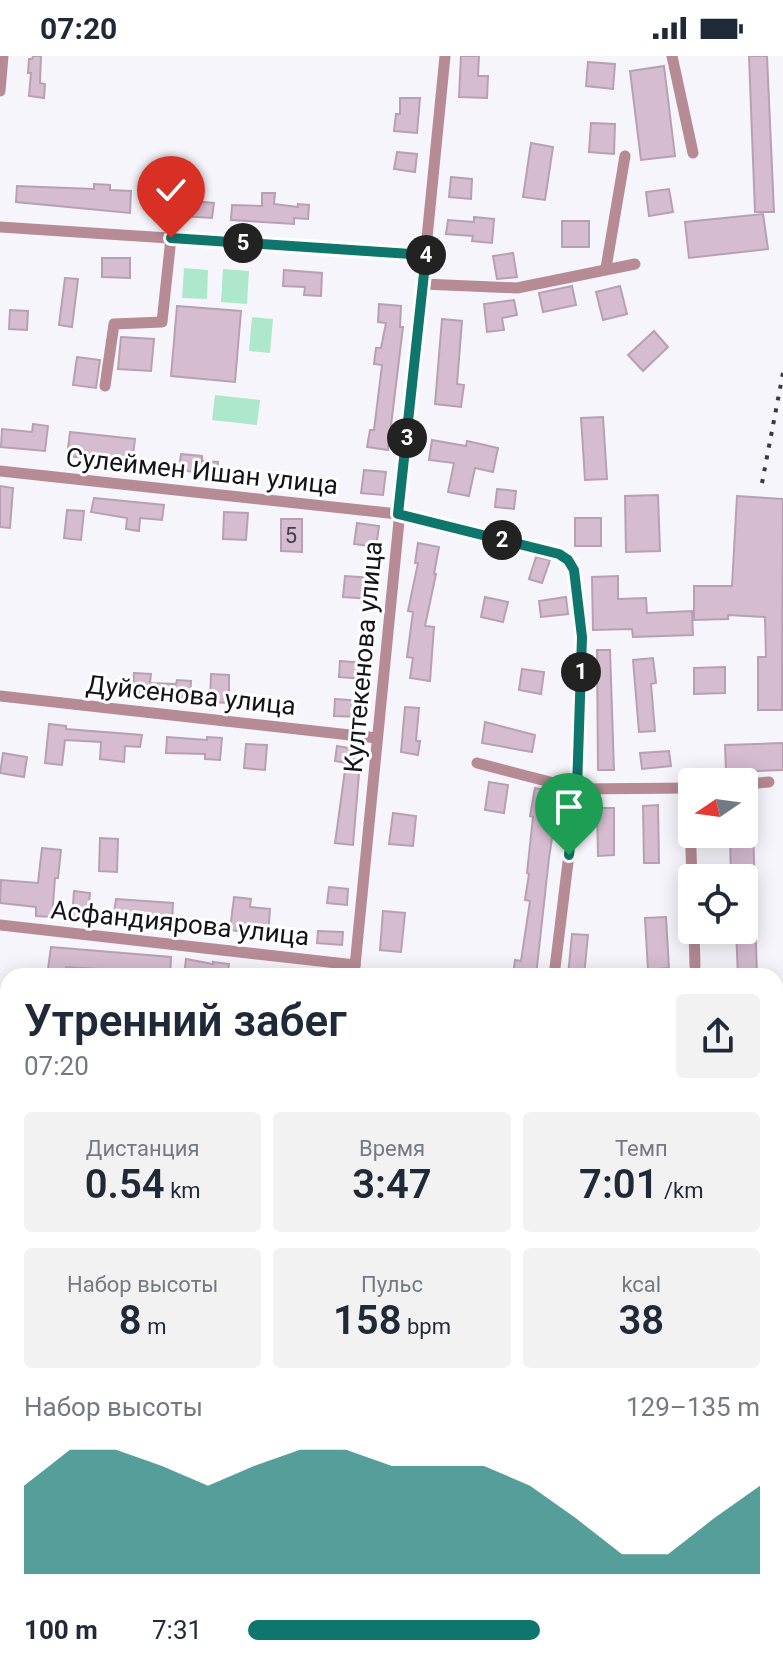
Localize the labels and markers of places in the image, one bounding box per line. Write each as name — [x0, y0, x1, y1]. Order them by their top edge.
pin — [137, 156, 205, 238]
pin: 5 — [223, 223, 263, 263]
pin: 4 — [406, 235, 446, 275]
pin: 3 — [387, 418, 427, 458]
pin: 2 — [482, 520, 522, 560]
pin: 1 — [561, 652, 601, 692]
pin — [535, 773, 603, 855]

